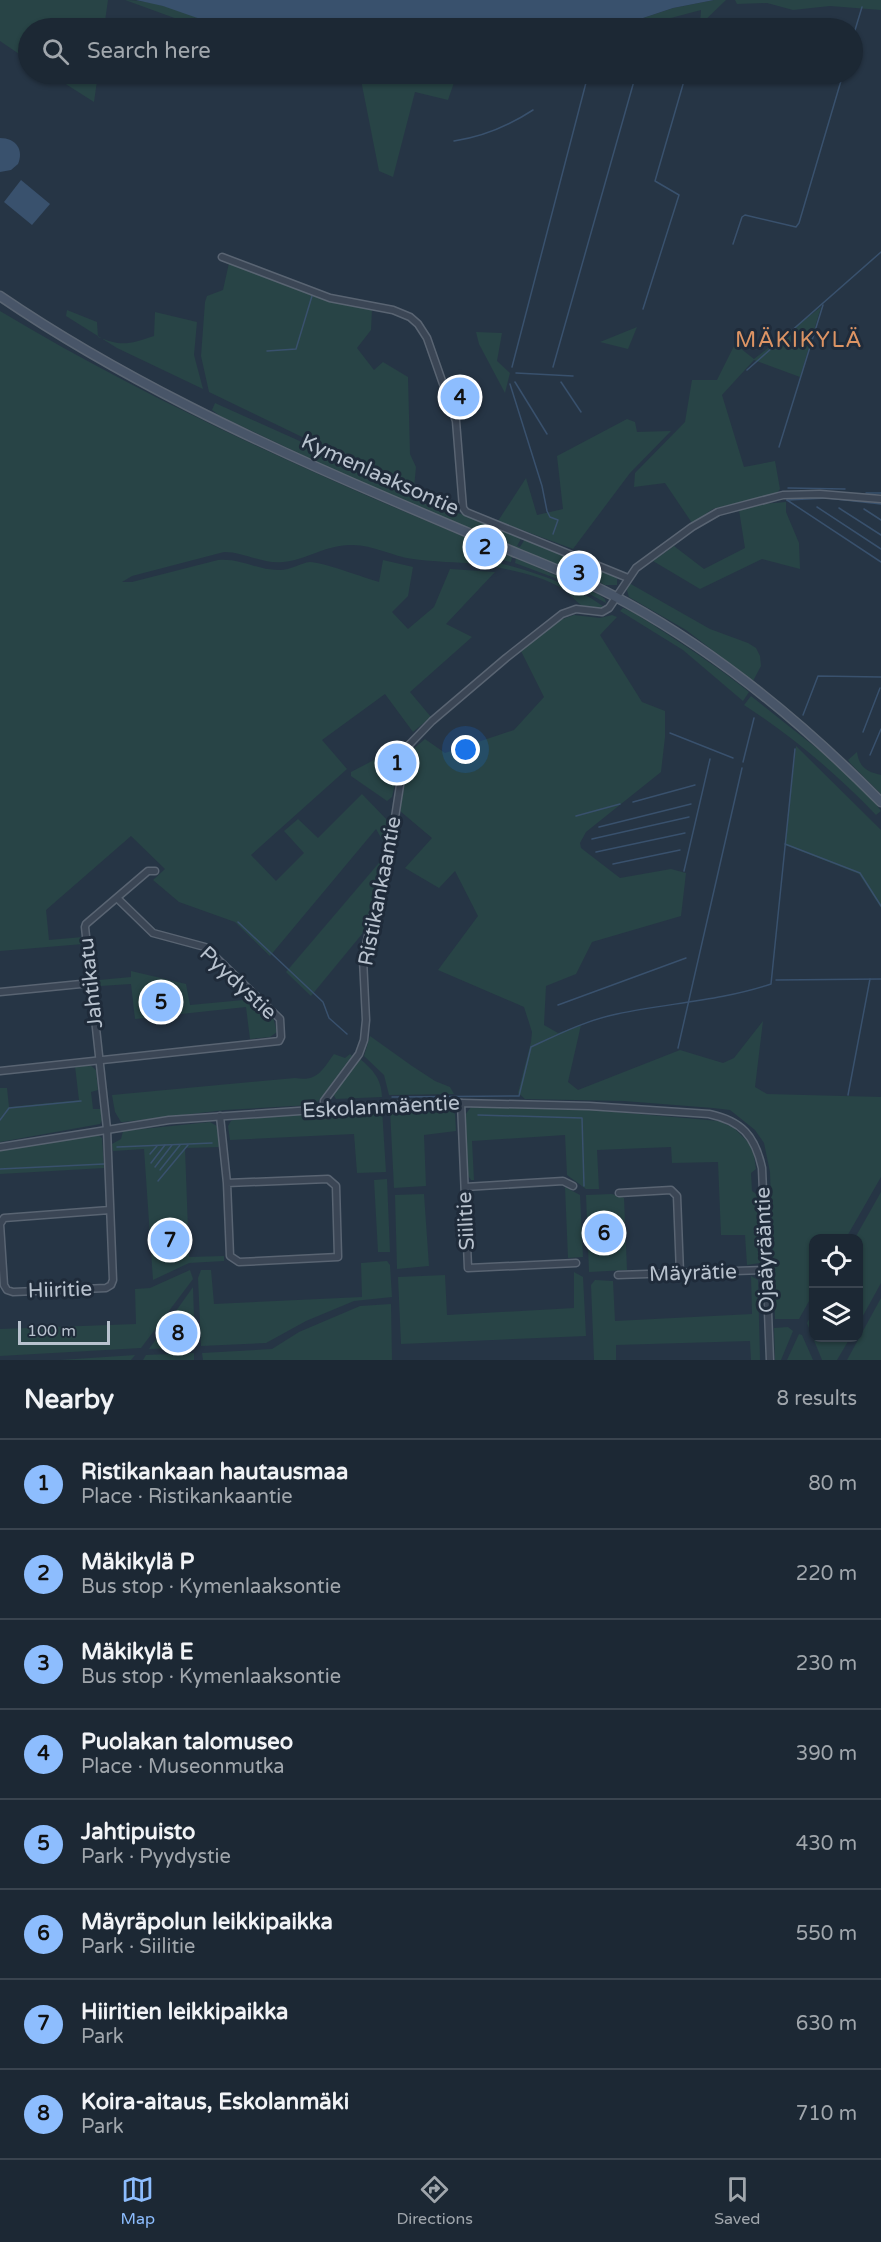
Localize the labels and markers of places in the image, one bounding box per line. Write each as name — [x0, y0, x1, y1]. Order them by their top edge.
pin: 4 — [440, 374, 480, 420]
pin: 2 — [466, 524, 504, 570]
pin: 3 — [560, 550, 598, 596]
pin: 1 — [378, 740, 416, 786]
pin: 5 — [142, 980, 180, 1024]
pin: 6 — [584, 1210, 624, 1256]
pin: 7 — [150, 1218, 190, 1262]
pin: 8 — [158, 1310, 198, 1356]

